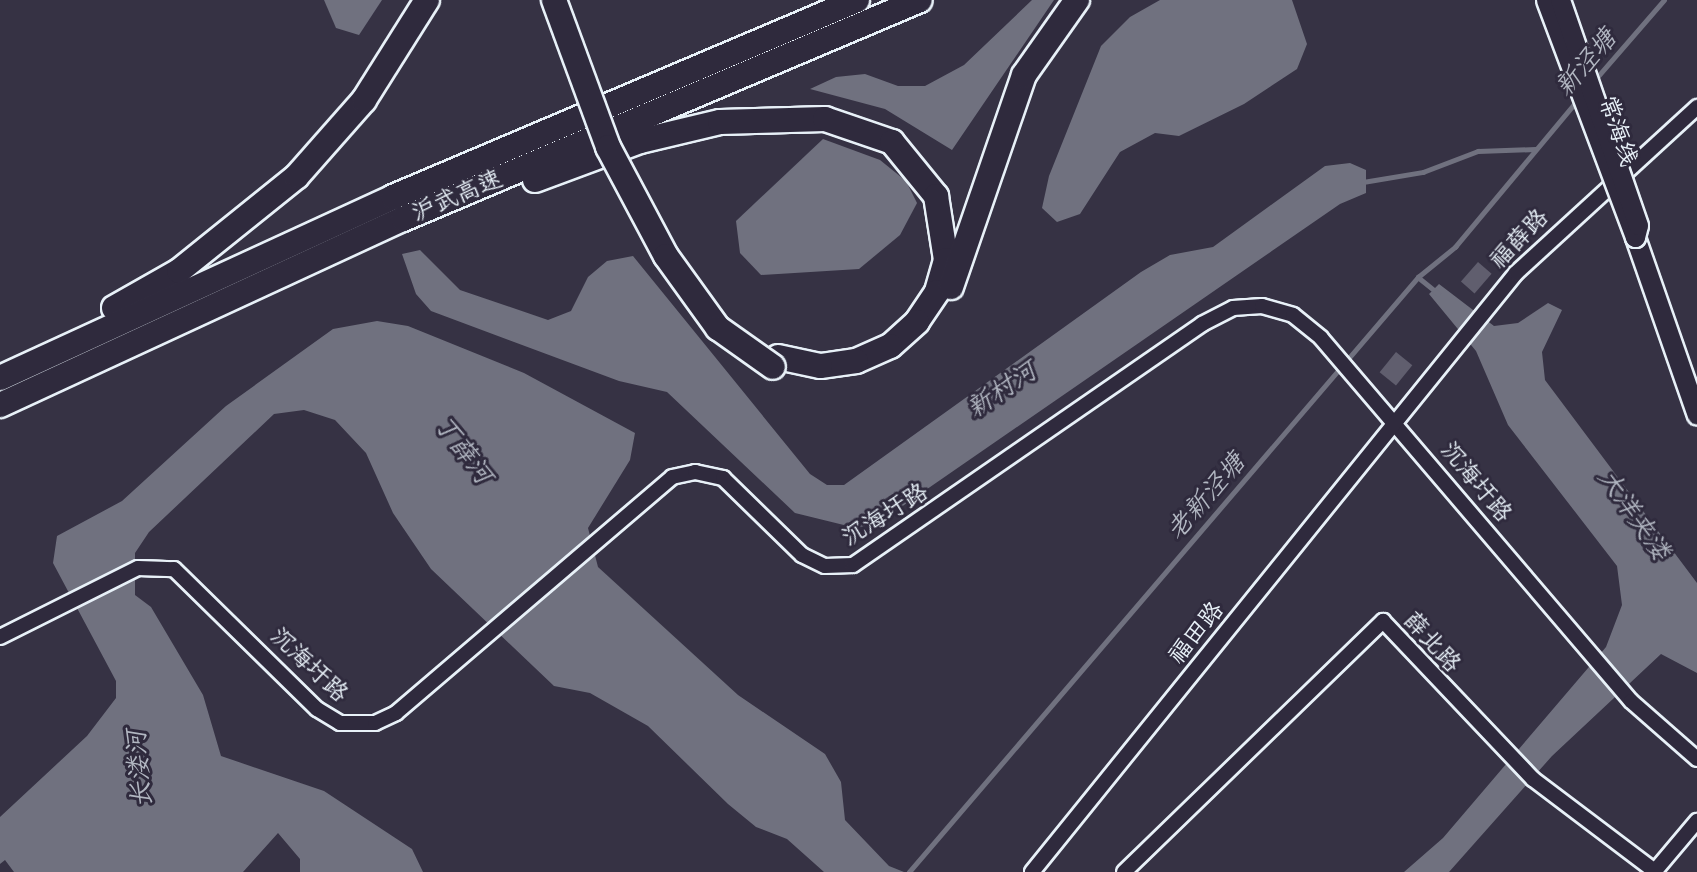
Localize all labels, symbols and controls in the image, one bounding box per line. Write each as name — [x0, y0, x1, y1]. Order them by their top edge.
water label: 新泾塘 — [1548, 22, 1622, 102]
street label: 常海线 — [1593, 92, 1643, 170]
street label: 沪武高速 — [407, 164, 507, 228]
street label: 福薛路 — [1484, 203, 1554, 275]
water label: 新村河 — [960, 354, 1042, 424]
water label: 丁薛河 — [428, 408, 500, 490]
street label: 沉海圩路 — [1434, 436, 1518, 528]
water label: 老新泾塘 — [1159, 447, 1251, 545]
water label: 大洋夹溇 — [1592, 462, 1678, 566]
street label: 沉海圩路 — [837, 477, 933, 553]
street label: 福田路 — [1162, 596, 1230, 670]
street label: 薛北路 — [1397, 606, 1467, 678]
street label: 沉海圩路 — [264, 622, 354, 708]
water label: 长溇河 — [119, 729, 157, 809]

